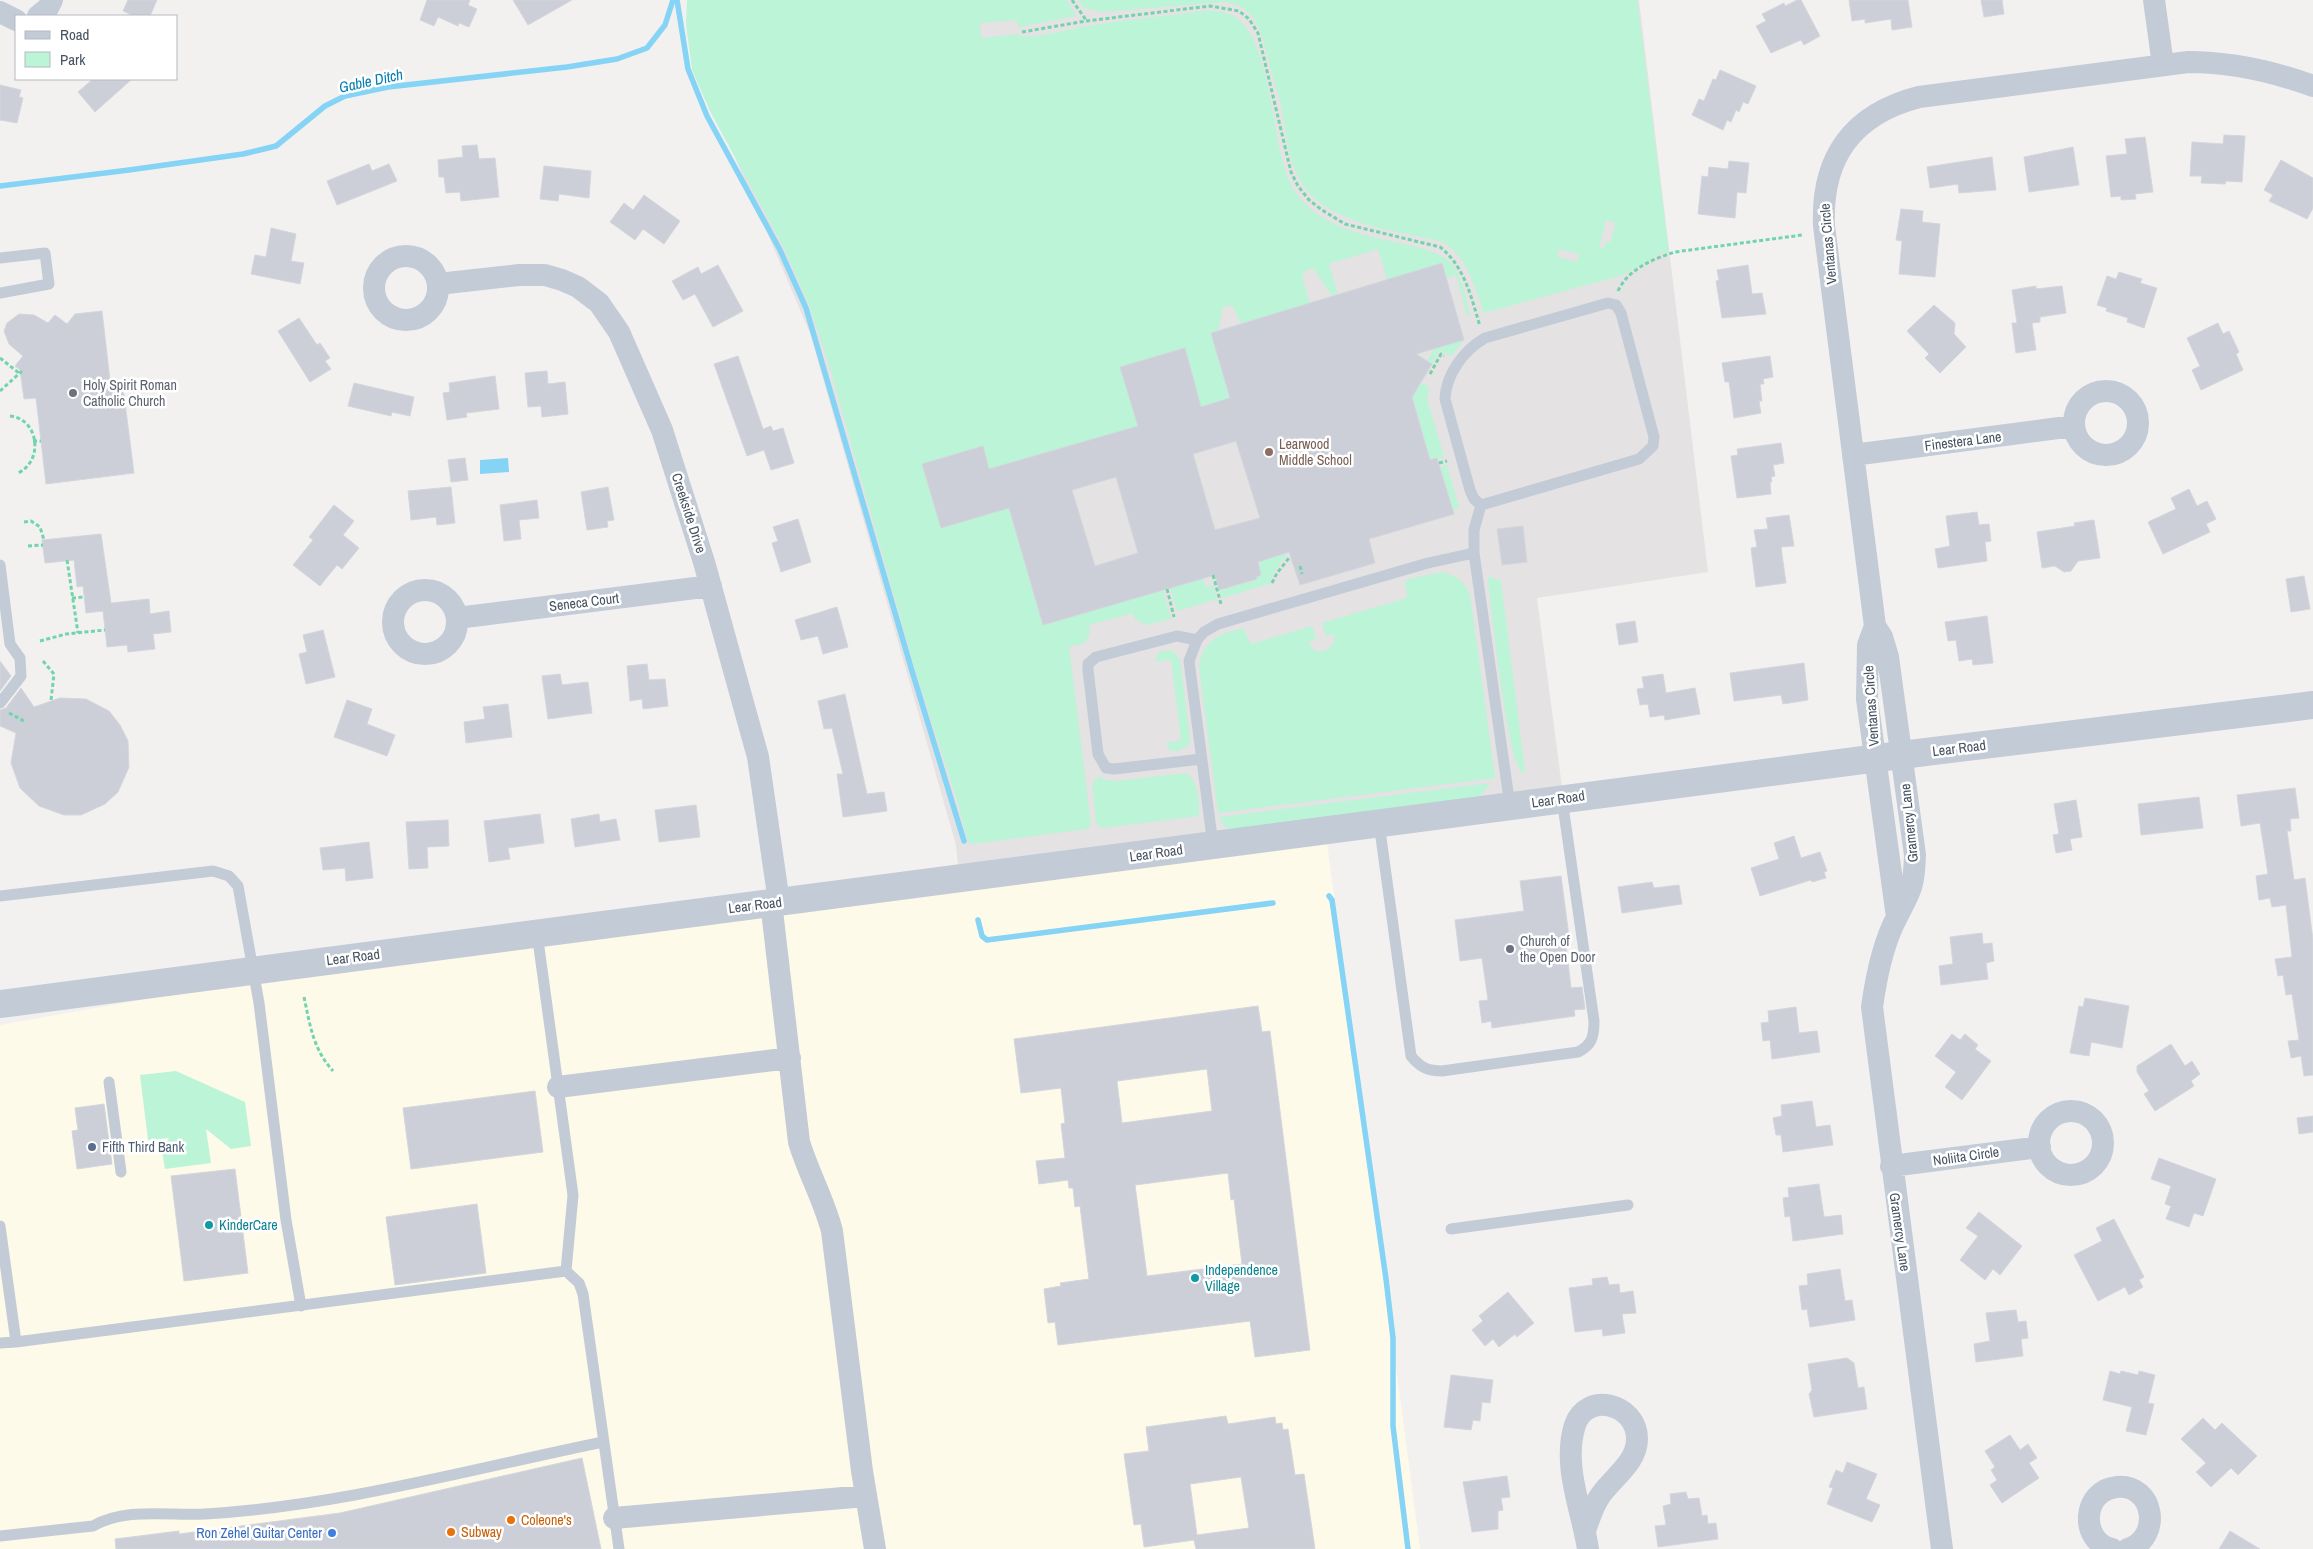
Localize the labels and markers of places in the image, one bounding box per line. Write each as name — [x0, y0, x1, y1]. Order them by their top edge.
place label: Holy Spirit Roman Catholic Church — [83, 376, 177, 410]
marker: Holy Spirit Roman Catholic Church — [67, 387, 79, 399]
place label: Learwood Middle School — [1279, 435, 1352, 469]
marker: Learwood Middle School — [1263, 446, 1275, 458]
place label: Church of the Open Door — [1520, 932, 1595, 966]
marker: Church of the Open Door — [1504, 943, 1516, 955]
place label: Fifth Third Bank — [102, 1138, 184, 1156]
marker: Fifth Third Bank — [86, 1141, 98, 1153]
place label: KinderCare — [219, 1216, 278, 1234]
marker: KinderCare — [203, 1219, 215, 1231]
place label: Independence Village — [1205, 1261, 1278, 1295]
marker: Independence Village — [1189, 1272, 1201, 1284]
place label: Coleone's — [521, 1511, 572, 1529]
marker: Coleone's — [505, 1514, 517, 1526]
place label: Subway — [461, 1523, 502, 1541]
place label: Ron Zehel Guitar Center — [196, 1524, 322, 1542]
marker: Subway — [445, 1526, 457, 1538]
marker: Ron Zehel Guitar Center — [326, 1527, 338, 1539]

